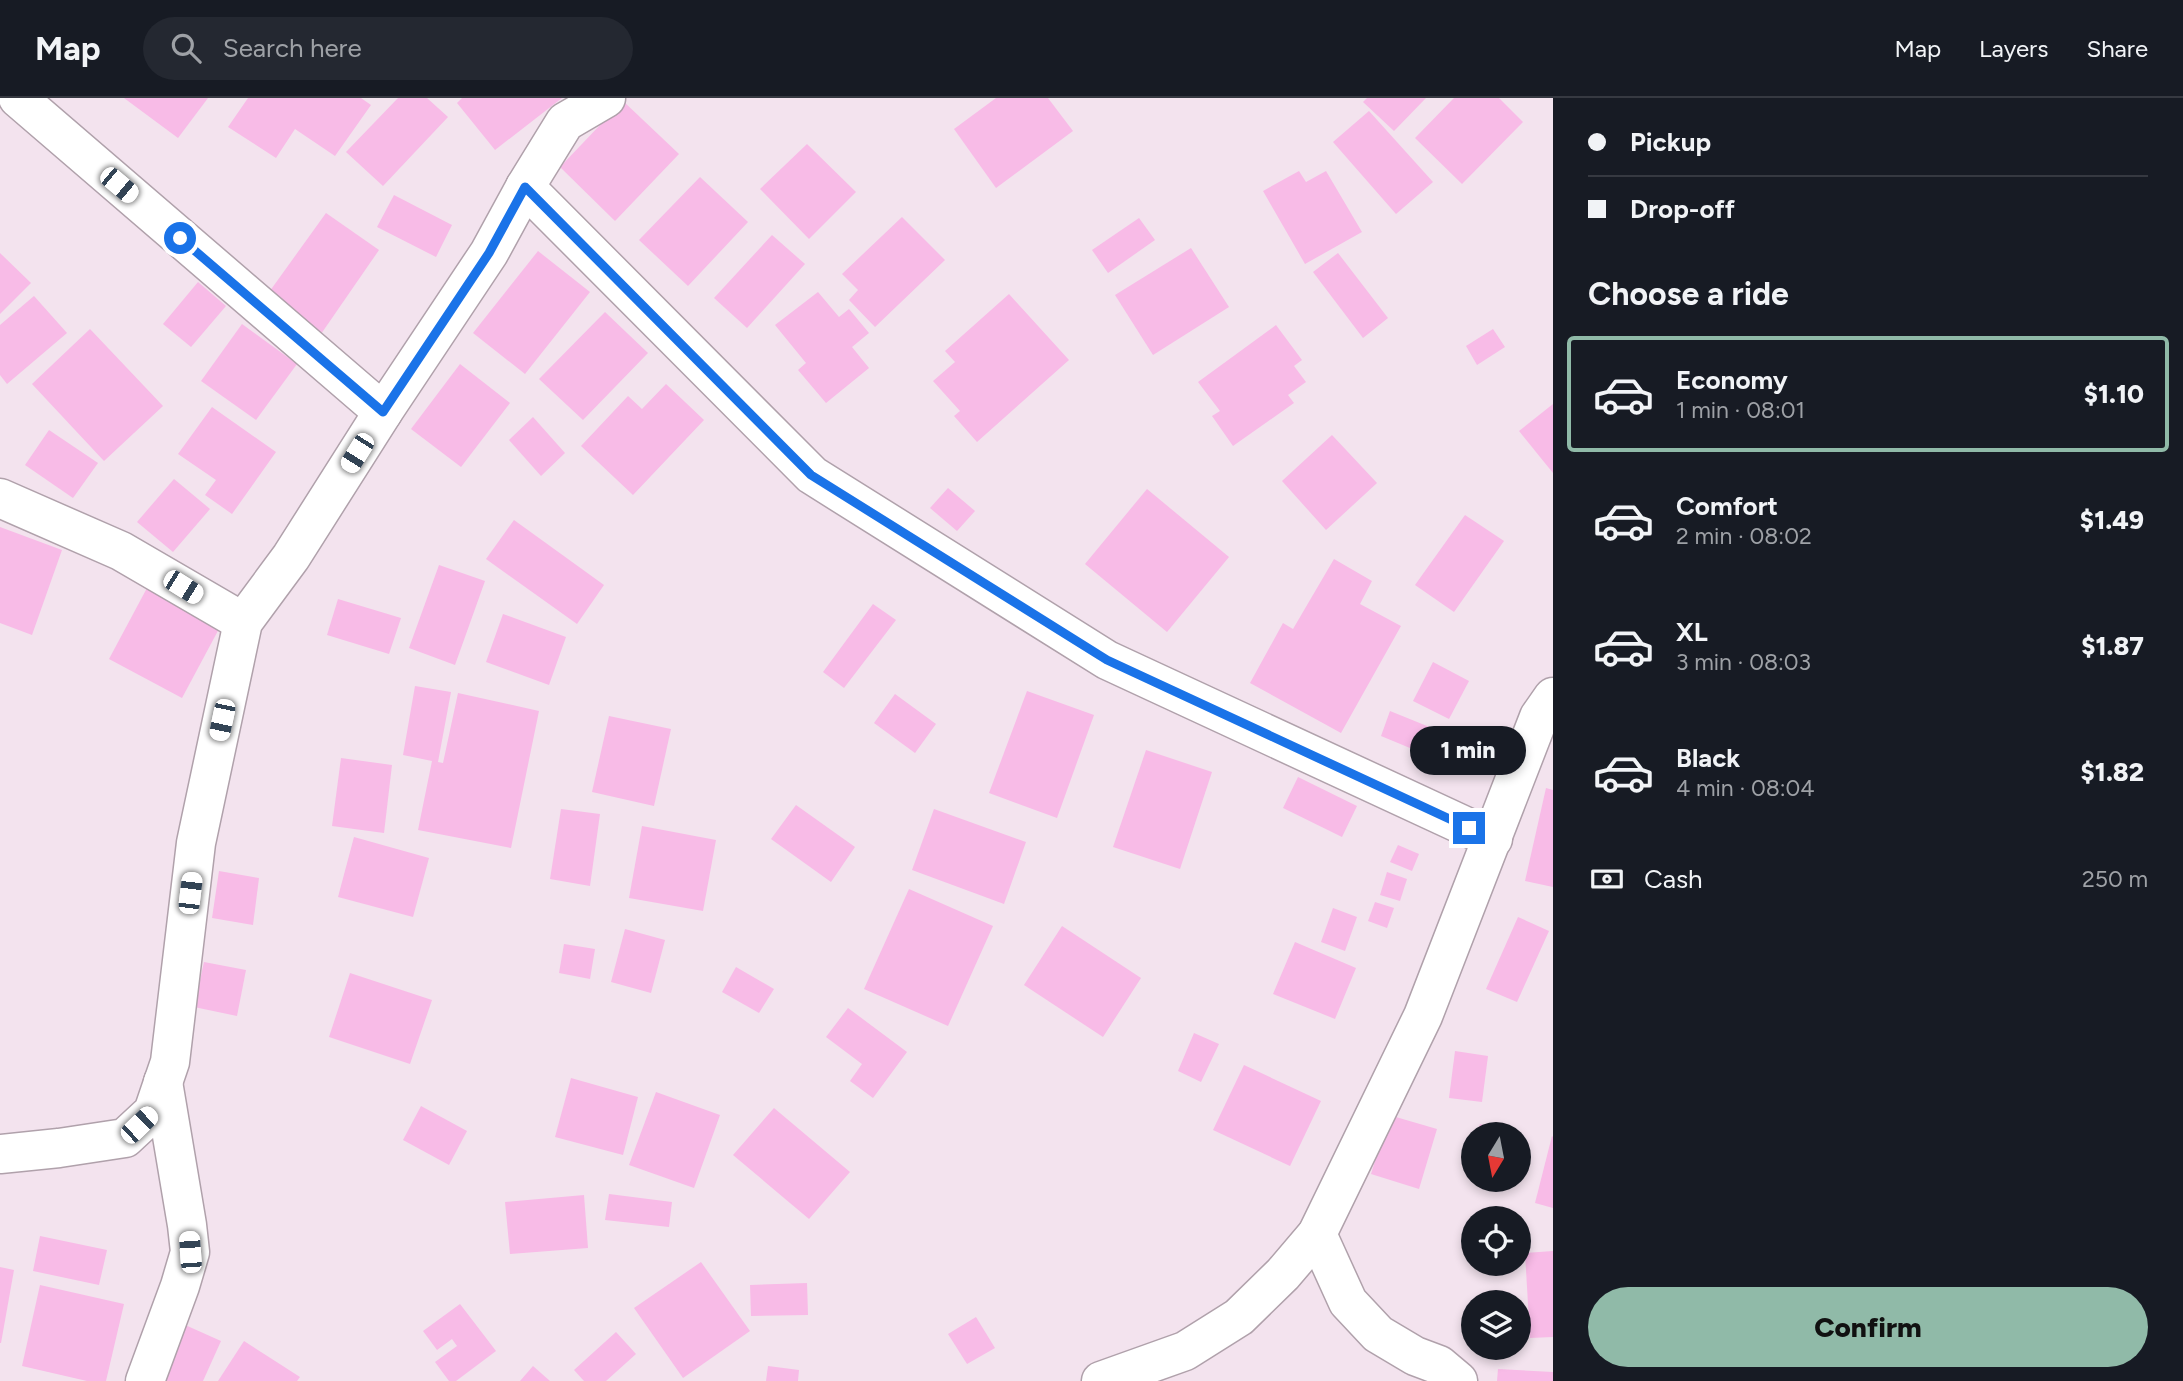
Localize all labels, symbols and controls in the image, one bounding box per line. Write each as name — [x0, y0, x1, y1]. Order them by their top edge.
search box — [143, 17, 633, 80]
text: Map — [35, 29, 101, 68]
icon: search — [167, 29, 205, 67]
text: Search here — [223, 32, 362, 64]
text: Map — [1894, 34, 1941, 63]
text: Layers — [1979, 34, 2048, 63]
text: Share — [2086, 34, 2148, 63]
text: Pickup — [1630, 126, 1711, 158]
car — [97, 163, 142, 207]
text: Drop-off — [1630, 193, 1735, 225]
route start — [164, 222, 196, 254]
text: Choose a ride — [1588, 275, 1789, 313]
icon: car — [1592, 363, 1655, 426]
text: Economy — [1676, 364, 1788, 396]
text: $1.10 — [2084, 378, 2144, 410]
text: 1 min · 08:01 — [1676, 396, 1805, 424]
car — [337, 430, 378, 476]
icon: car — [1592, 489, 1655, 552]
text: Comfort — [1676, 490, 1778, 522]
text: $1.49 — [2080, 504, 2144, 536]
text: 2 min · 08:02 — [1676, 522, 1812, 550]
car — [160, 567, 207, 607]
icon: car — [1592, 615, 1655, 678]
text: XL — [1676, 616, 1708, 648]
text: $1.87 — [2081, 630, 2144, 662]
text: 3 min · 08:03 — [1676, 648, 1811, 676]
car — [208, 697, 237, 743]
callout: 1 min — [1411, 726, 1527, 776]
text: 1 min — [1441, 736, 1495, 764]
icon: car — [1592, 741, 1655, 804]
text: Black — [1676, 742, 1740, 774]
text: $1.82 — [2081, 756, 2144, 788]
text: 4 min · 08:04 — [1676, 774, 1815, 802]
route end — [1453, 812, 1485, 844]
icon: cash — [1588, 860, 1626, 898]
text: Cash — [1644, 863, 1703, 895]
text: 250 m — [2082, 865, 2148, 893]
car — [178, 871, 203, 915]
car — [117, 1103, 162, 1147]
north arrow — [1461, 1122, 1531, 1192]
map controls — [1461, 1122, 1531, 1360]
button: locate — [1461, 1206, 1531, 1276]
car — [179, 1230, 202, 1274]
button: Confirm — [1588, 1287, 2148, 1367]
button: layers — [1461, 1290, 1531, 1360]

